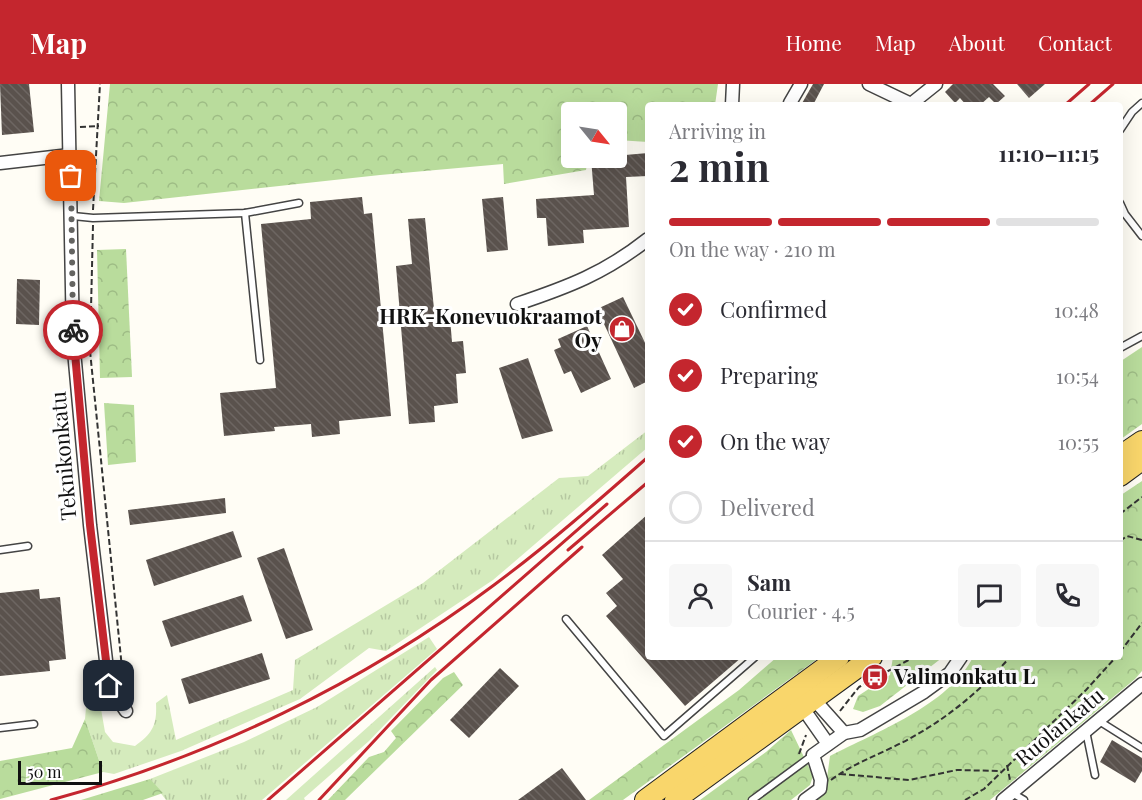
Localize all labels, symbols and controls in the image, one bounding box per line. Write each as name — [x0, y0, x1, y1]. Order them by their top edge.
text: Map — [30, 24, 87, 61]
text: Home — [786, 28, 842, 56]
text: Map — [875, 28, 916, 56]
text: About — [949, 28, 1005, 56]
text: Contact — [1038, 28, 1112, 56]
north arrow — [561, 102, 627, 168]
map controls — [561, 102, 627, 168]
text: Arriving in — [669, 117, 766, 144]
text: 11:10–11:15 — [999, 138, 1099, 168]
text: 2 min — [669, 140, 770, 192]
pin — [45, 150, 96, 201]
icon: bag — [54, 159, 87, 192]
text: On the way · 210 m — [669, 235, 836, 262]
icon: check — [669, 293, 702, 326]
text: Confirmed — [720, 294, 827, 324]
text: 10:48 — [1054, 296, 1099, 323]
courier — [43, 300, 103, 360]
place label: HRK-Konevuokraamot Oy — [379, 301, 603, 353]
icon: bike — [57, 314, 90, 347]
shop icon: HRK-Konevuokraamot Oy — [607, 314, 637, 344]
icon: check — [669, 359, 702, 392]
text: Preparing — [720, 360, 818, 390]
text: 10:54 — [1056, 362, 1099, 389]
street label: Teknikonkatu — [42, 390, 82, 522]
icon: check — [669, 425, 702, 458]
text: On the way — [720, 426, 830, 456]
text: 10:55 — [1058, 428, 1099, 455]
text: Delivered — [720, 492, 815, 522]
button: person — [669, 564, 732, 627]
button: chat — [958, 564, 1021, 627]
button: phone — [1036, 564, 1099, 627]
text: Sam — [747, 567, 791, 597]
text: Courier · 4.5 — [747, 597, 855, 624]
pin — [83, 660, 134, 711]
place label: Valimonkatu L — [893, 661, 1035, 689]
bus stop icon: Valimonkatu L — [860, 662, 890, 692]
icon: home — [92, 669, 125, 702]
street label: Ruolankatu — [1009, 680, 1109, 771]
scale bar — [18, 758, 102, 786]
text: 50 m — [27, 761, 61, 782]

